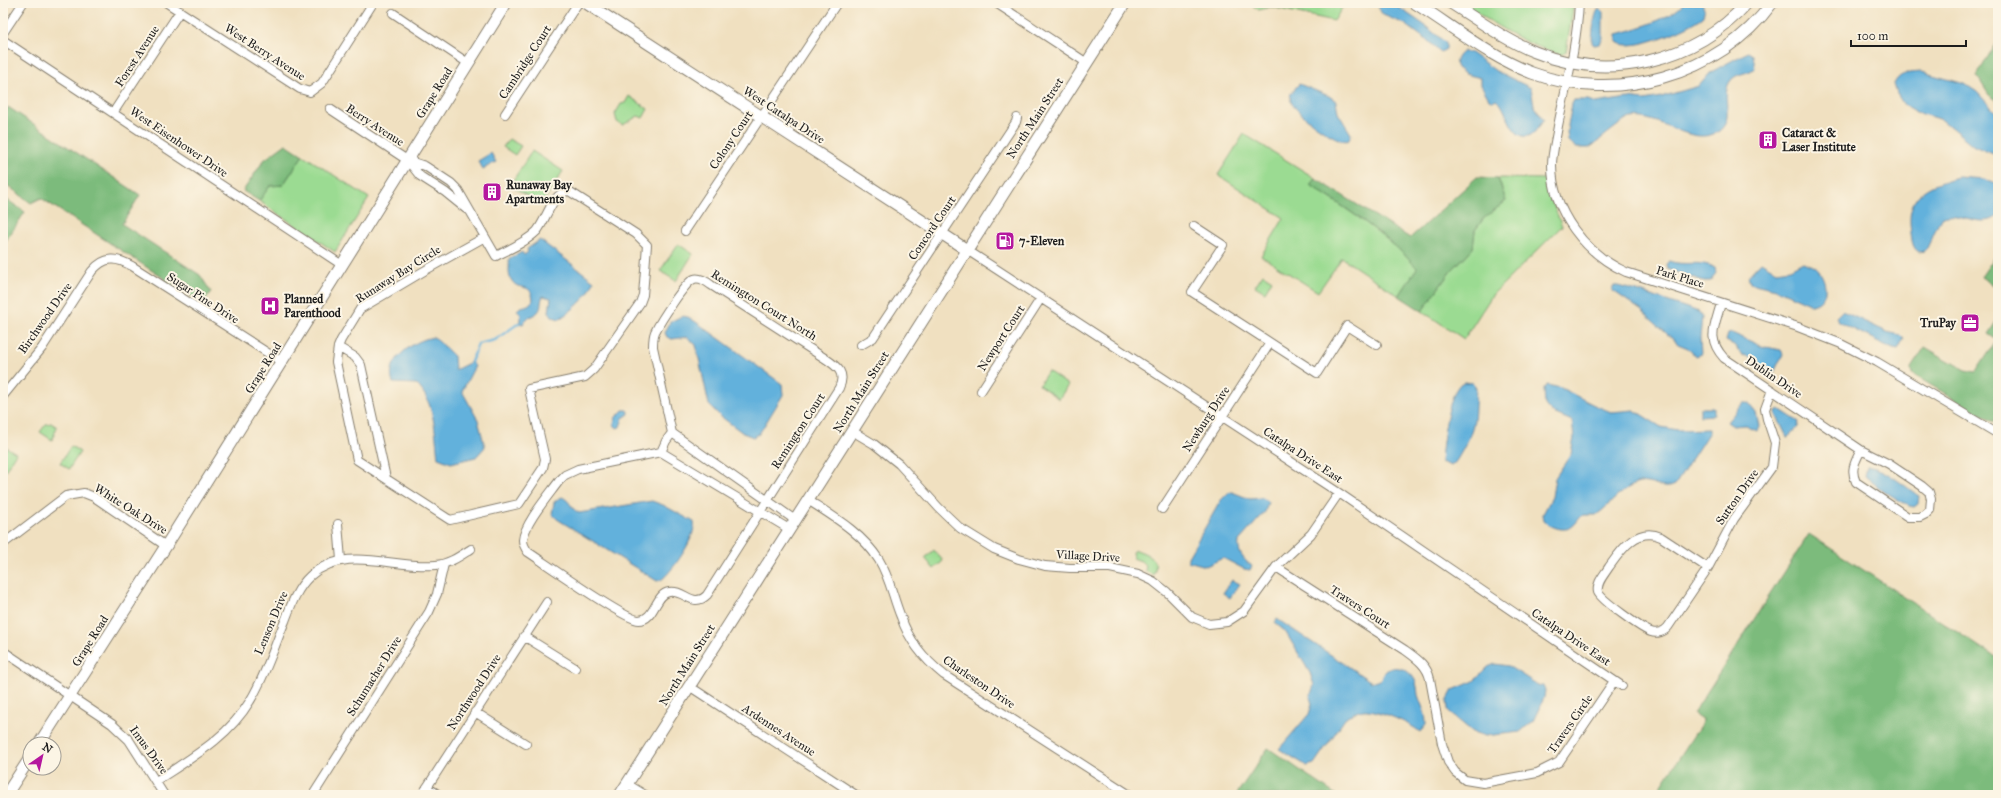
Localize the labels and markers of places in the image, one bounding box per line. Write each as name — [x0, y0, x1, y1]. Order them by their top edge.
place label: Cataract & Laser Institute — [1782, 126, 1856, 154]
building icon: Cataract & Laser Institute — [1757, 129, 1779, 151]
place label: Runaway Bay Apartments — [505, 178, 573, 207]
building icon: Runaway Bay Apartments — [481, 181, 503, 203]
fuel station icon: 7-Eleven — [994, 230, 1016, 252]
place label: 7-Eleven — [1019, 234, 1065, 248]
place label: Planned Parenthood — [284, 292, 342, 320]
hospital icon: Planned Parenthood — [259, 295, 281, 317]
office icon: TruPay — [1959, 312, 1981, 334]
place label: TruPay — [1919, 316, 1957, 331]

